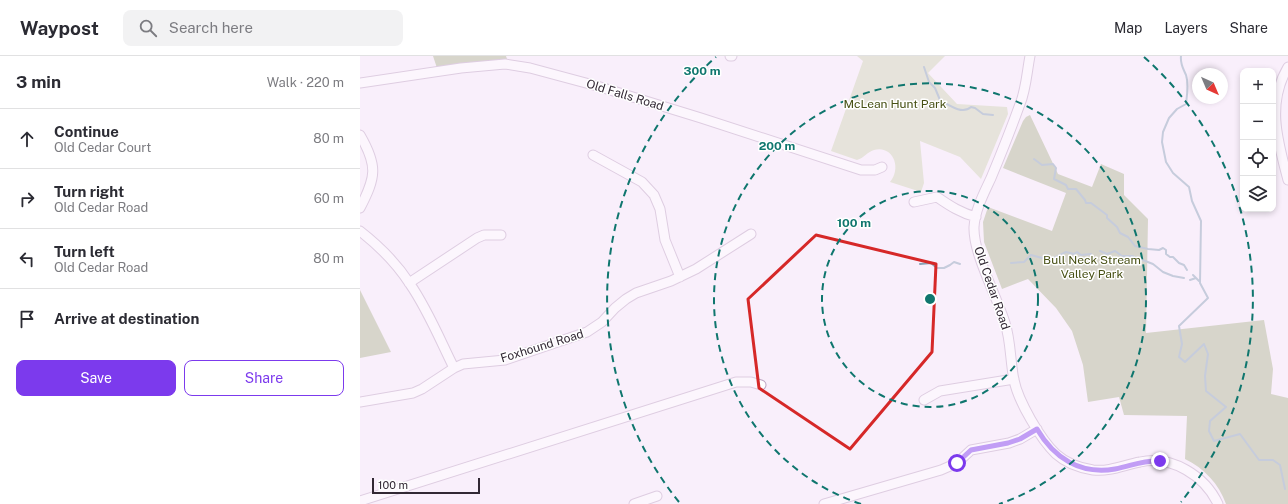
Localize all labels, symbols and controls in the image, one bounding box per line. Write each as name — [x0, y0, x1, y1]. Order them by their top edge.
search box — [123, 10, 403, 46]
text: Waypost — [20, 17, 99, 39]
icon: search — [137, 17, 159, 39]
text: Search here — [169, 19, 253, 36]
text: Map — [1114, 20, 1142, 36]
text: Layers — [1164, 20, 1208, 36]
text: Share — [1230, 20, 1268, 36]
text: 300 m — [684, 64, 721, 78]
north arrow — [1192, 68, 1228, 104]
map controls — [1240, 68, 1276, 212]
button: + — [1240, 68, 1276, 104]
text: 3 min — [16, 72, 61, 92]
text: Walk · 220 m — [267, 75, 344, 90]
street label: Old Falls Road — [585, 77, 665, 113]
park label: McLean Hunt Park — [844, 97, 947, 111]
button: − — [1240, 104, 1276, 140]
text: Continue — [54, 123, 119, 140]
icon: ahead — [16, 128, 38, 150]
text: 80 m — [313, 131, 344, 146]
text: 200 m — [759, 139, 795, 153]
text: Old Cedar Court — [54, 140, 151, 155]
button: locate — [1240, 140, 1276, 176]
button: layers — [1240, 176, 1276, 212]
text: Turn right — [54, 183, 124, 200]
icon: right — [16, 188, 38, 210]
text: 60 m — [314, 191, 344, 206]
text: Old Cedar Road — [54, 200, 148, 215]
text: 100 m — [837, 216, 871, 230]
text: Turn left — [54, 243, 115, 260]
street label: Old Cedar Road — [971, 245, 1013, 331]
icon: left — [16, 248, 38, 270]
text: 80 m — [313, 251, 344, 266]
park label: Bull Neck Stream Valley Park — [1043, 253, 1141, 281]
text: Old Cedar Road — [54, 260, 148, 275]
centre of rings — [923, 292, 937, 306]
icon: arrive — [16, 308, 38, 330]
text: Arrive at destination — [54, 310, 199, 327]
street label: Foxhound Road — [499, 327, 585, 365]
button: Save — [16, 360, 176, 396]
button: Share — [184, 360, 344, 396]
route end — [1151, 452, 1169, 470]
route start — [948, 454, 966, 472]
scale bar — [372, 476, 480, 495]
text: 100 m — [378, 479, 408, 491]

